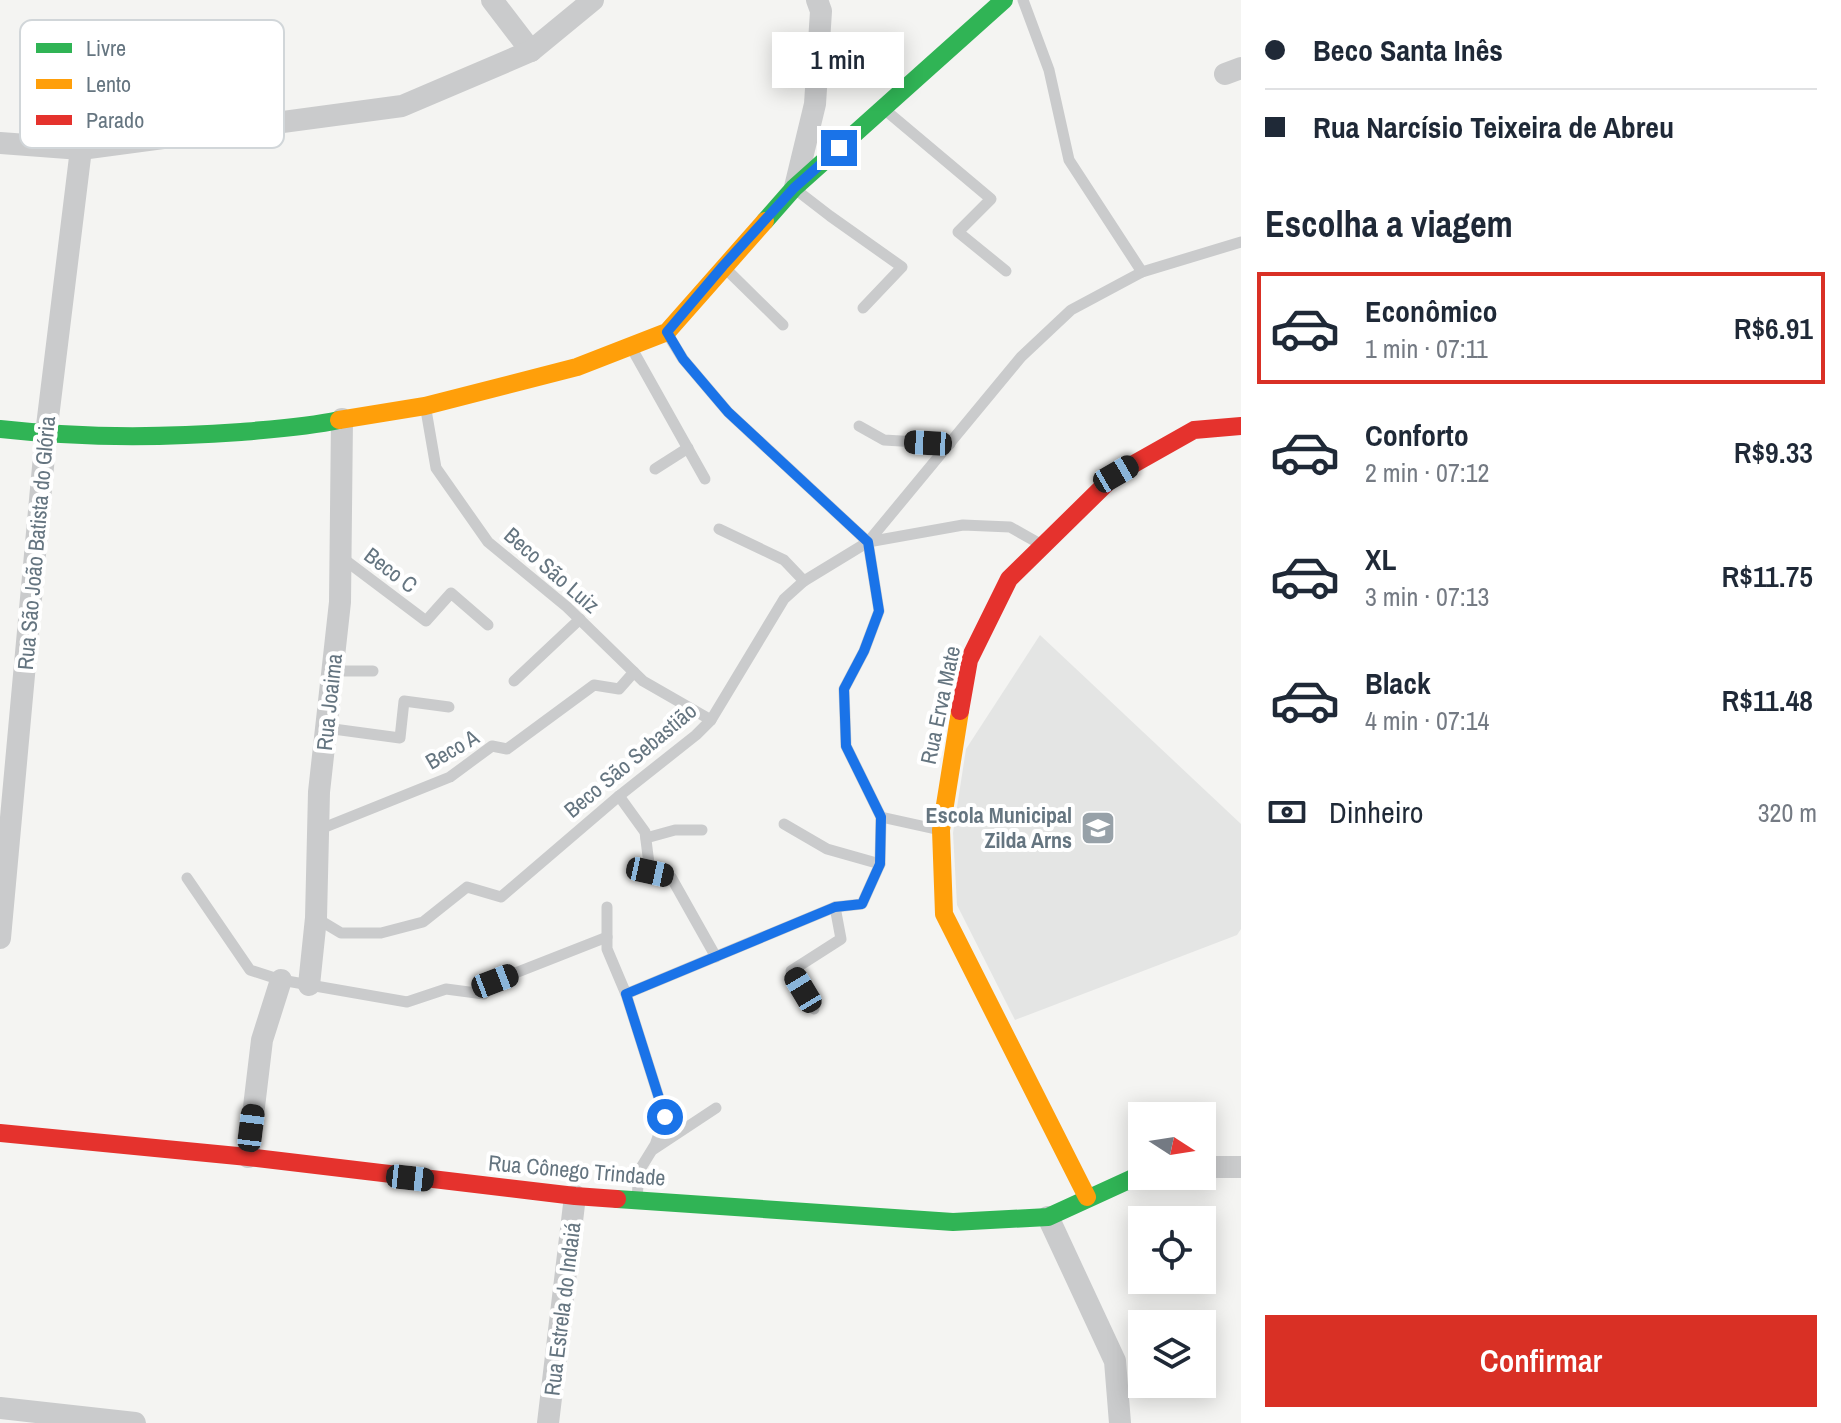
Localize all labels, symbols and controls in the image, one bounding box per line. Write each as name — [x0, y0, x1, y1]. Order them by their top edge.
legend — [20, 20, 284, 148]
text: Beco Santa Inês — [1313, 30, 1503, 70]
callout: 1 min — [773, 32, 905, 88]
text: Livre — [86, 33, 126, 63]
text: 1 min — [811, 42, 865, 77]
text: Lento — [86, 69, 131, 99]
text: Parado — [86, 105, 144, 135]
text: Rua Narcísio Teixeira de Abreu — [1313, 107, 1674, 147]
route end — [821, 130, 857, 166]
text: Escolha a viagem — [1265, 200, 1513, 248]
text: Econômico — [1365, 291, 1498, 331]
icon: car — [1269, 292, 1341, 364]
text: R$6.91 — [1734, 308, 1813, 348]
text: 1 min · 07:11 — [1365, 331, 1488, 366]
street label: Rua São João Batista do Glória — [10, 415, 62, 671]
text: Conforto — [1365, 415, 1469, 455]
icon: car — [1269, 416, 1341, 488]
car — [903, 430, 953, 456]
text: R$9.33 — [1734, 432, 1813, 472]
car — [1089, 452, 1143, 496]
text: 2 min · 07:12 — [1365, 455, 1489, 490]
street label: Beco São Luiz — [498, 520, 606, 620]
text: XL — [1365, 539, 1396, 579]
street label: Beco C — [358, 540, 424, 600]
icon: car — [1269, 540, 1341, 612]
text: R$11.75 — [1722, 556, 1813, 596]
text: 3 min · 07:13 — [1365, 579, 1489, 614]
street label: Rua Erva Mate — [913, 643, 967, 767]
street label: Rua Joaima — [309, 652, 349, 752]
text: Black — [1365, 663, 1431, 703]
icon: car — [1269, 664, 1341, 736]
text: R$11.48 — [1722, 680, 1813, 720]
street label: Beco São Sebastião — [557, 696, 703, 824]
text: 4 min · 07:14 — [1365, 703, 1489, 738]
street label: Beco A — [420, 721, 485, 776]
icon: cash — [1265, 790, 1309, 834]
text: Dinheiro — [1329, 792, 1423, 832]
text: 320 m — [1758, 795, 1817, 830]
place label: Escola Municipal Zilda Arns — [926, 800, 1072, 855]
school or university icon: Escola Municipal Zilda Arns — [1079, 809, 1117, 847]
car — [624, 855, 676, 889]
car — [468, 961, 522, 1001]
car — [780, 963, 826, 1017]
route start — [647, 1099, 683, 1135]
north arrow — [1128, 1102, 1216, 1190]
map controls — [1128, 1102, 1216, 1398]
car — [236, 1103, 266, 1153]
street label: Rua Cônego Trindade — [487, 1147, 667, 1193]
car — [385, 1164, 435, 1192]
button: locate — [1128, 1206, 1216, 1294]
street label: Rua Estrela do Indaiá — [536, 1221, 588, 1397]
button: layers — [1128, 1310, 1216, 1398]
button: Confirmar — [1265, 1315, 1817, 1407]

